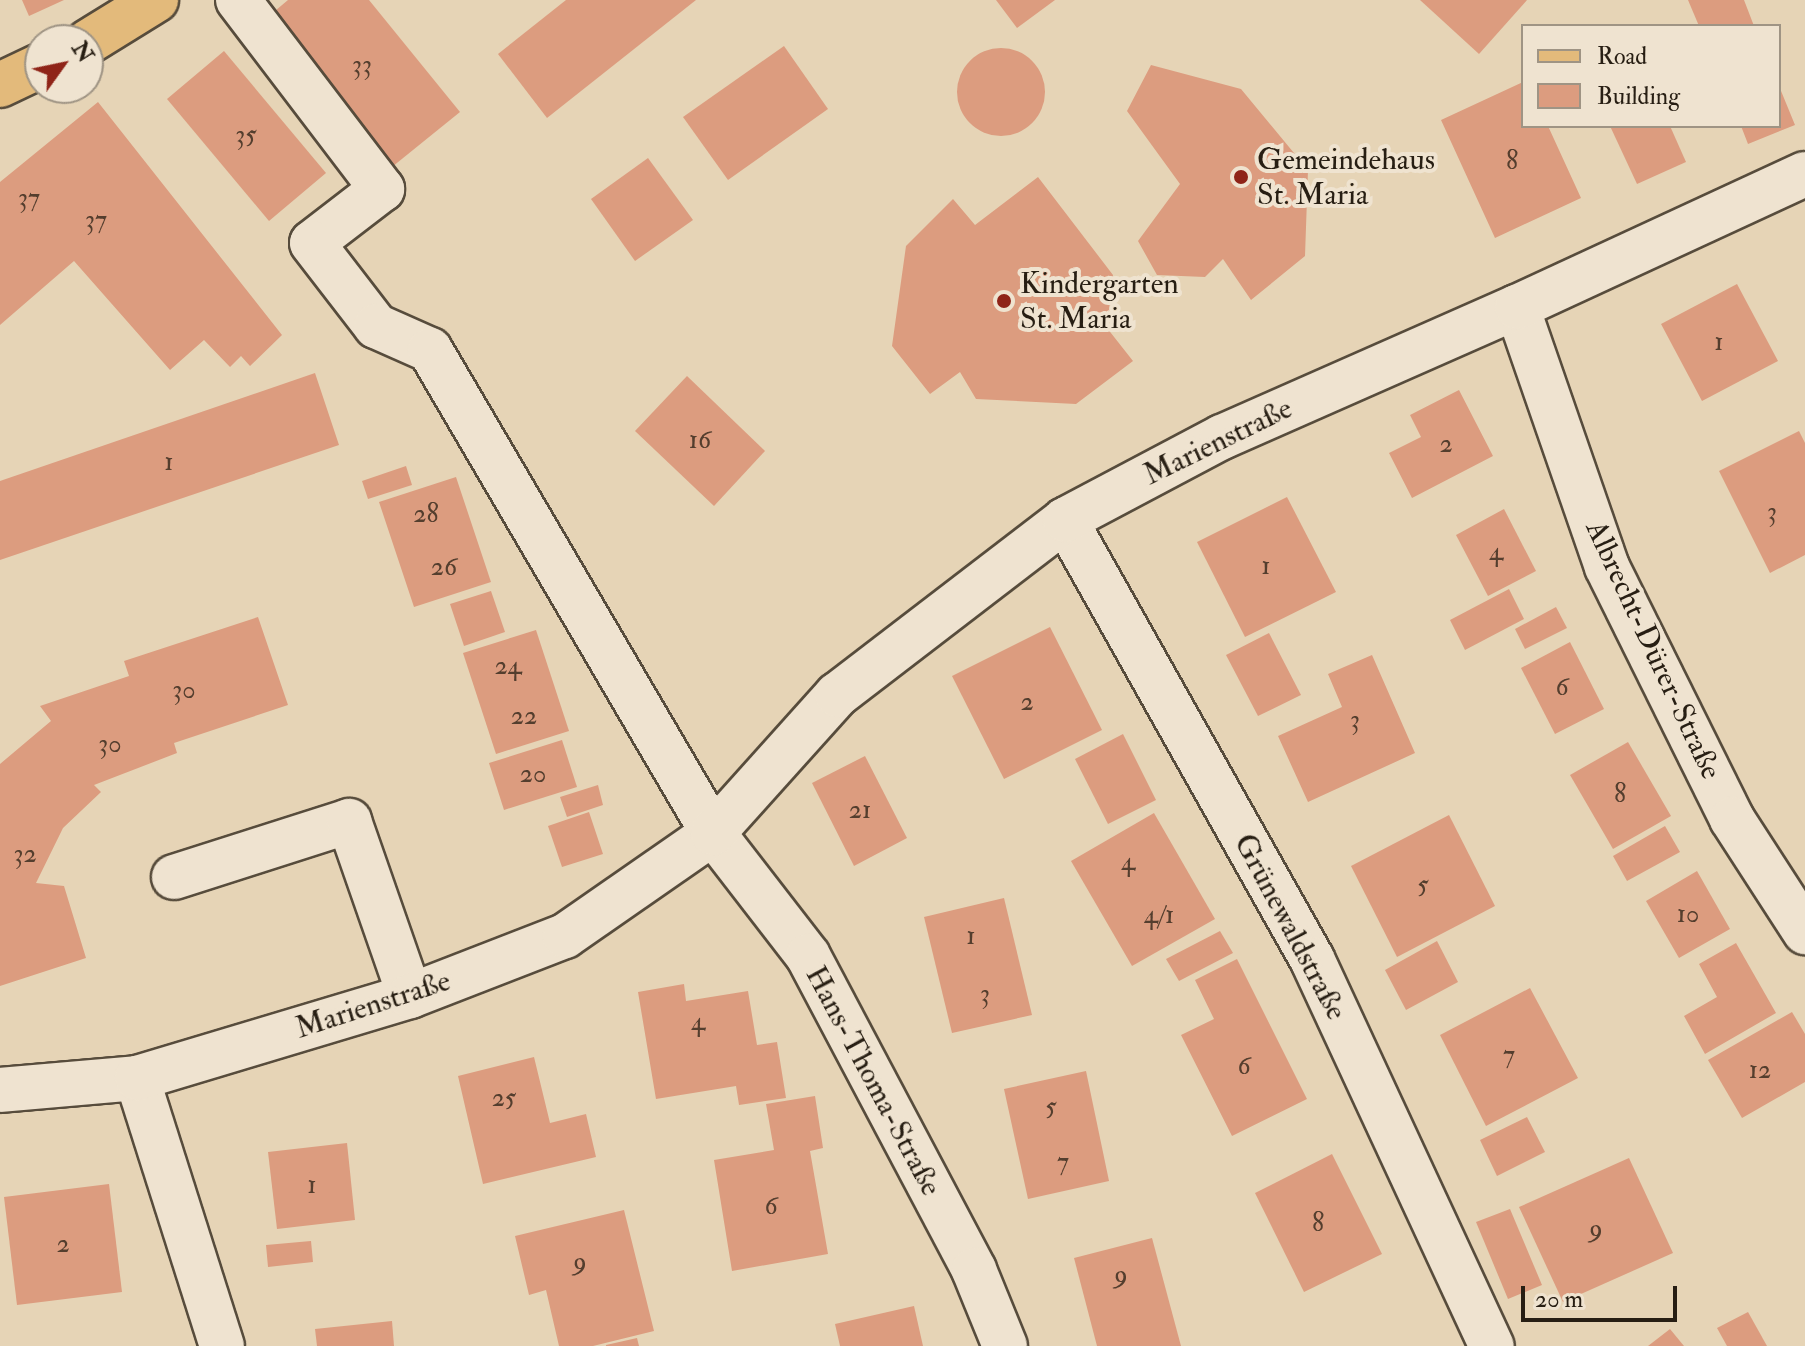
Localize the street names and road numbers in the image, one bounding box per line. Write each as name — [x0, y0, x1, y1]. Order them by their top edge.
street label: Marienstraße — [1138, 391, 1298, 493]
street label: Albrecht-Dürer-Straße — [1577, 515, 1729, 785]
street label: Grünewaldstraße — [1226, 828, 1354, 1026]
street label: Hans-Thoma-Straße — [797, 960, 949, 1202]
street label: Marienstraße — [291, 963, 455, 1047]

